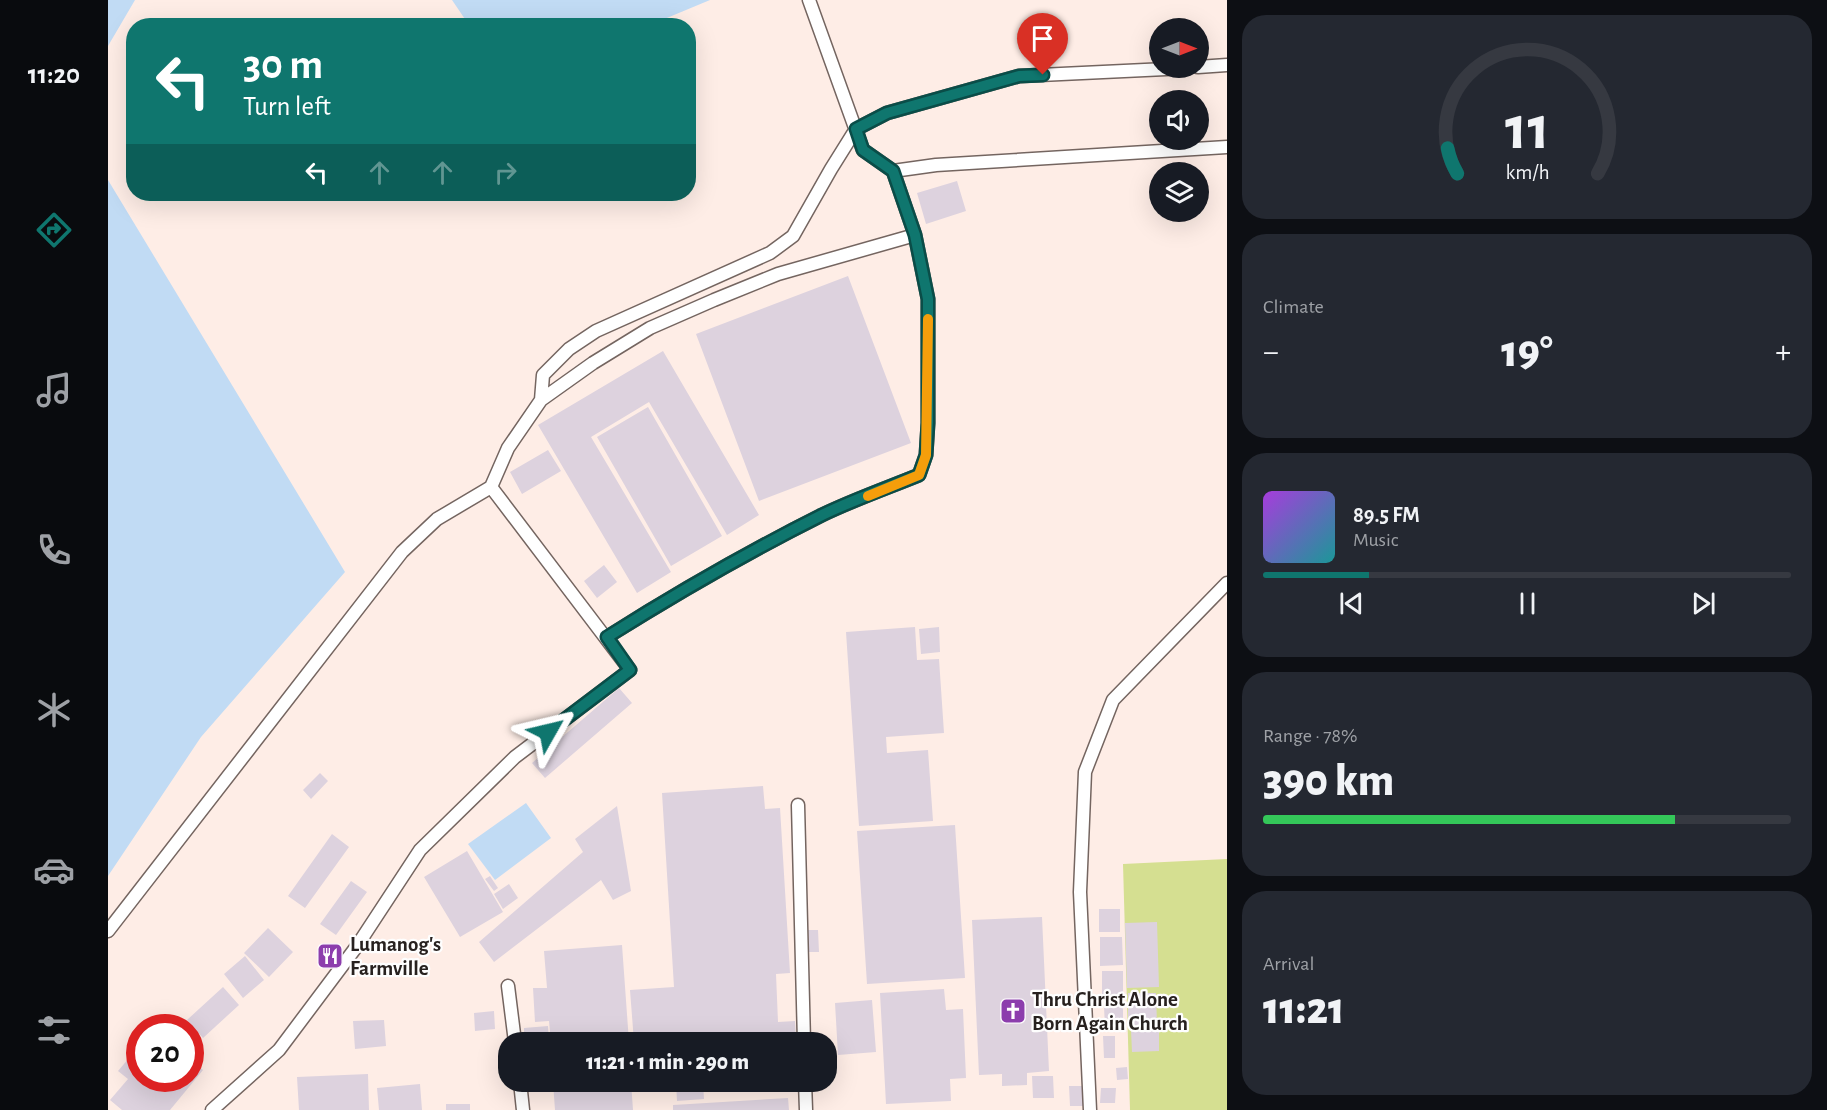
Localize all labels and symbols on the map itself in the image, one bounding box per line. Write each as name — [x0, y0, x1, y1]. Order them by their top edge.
pin — [1017, 13, 1068, 75]
north arrow — [1149, 18, 1209, 78]
position arrow — [516, 700, 580, 764]
place label: Lumanog's Farmville — [350, 934, 441, 979]
restaurant icon: Lumanog's Farmville — [315, 941, 345, 971]
place label: Thru Christ Alone Born Again Church — [1032, 989, 1188, 1034]
church icon: Thru Christ Alone Born Again Church — [998, 996, 1028, 1026]
speed limit sign: 20 — [126, 1014, 204, 1092]

